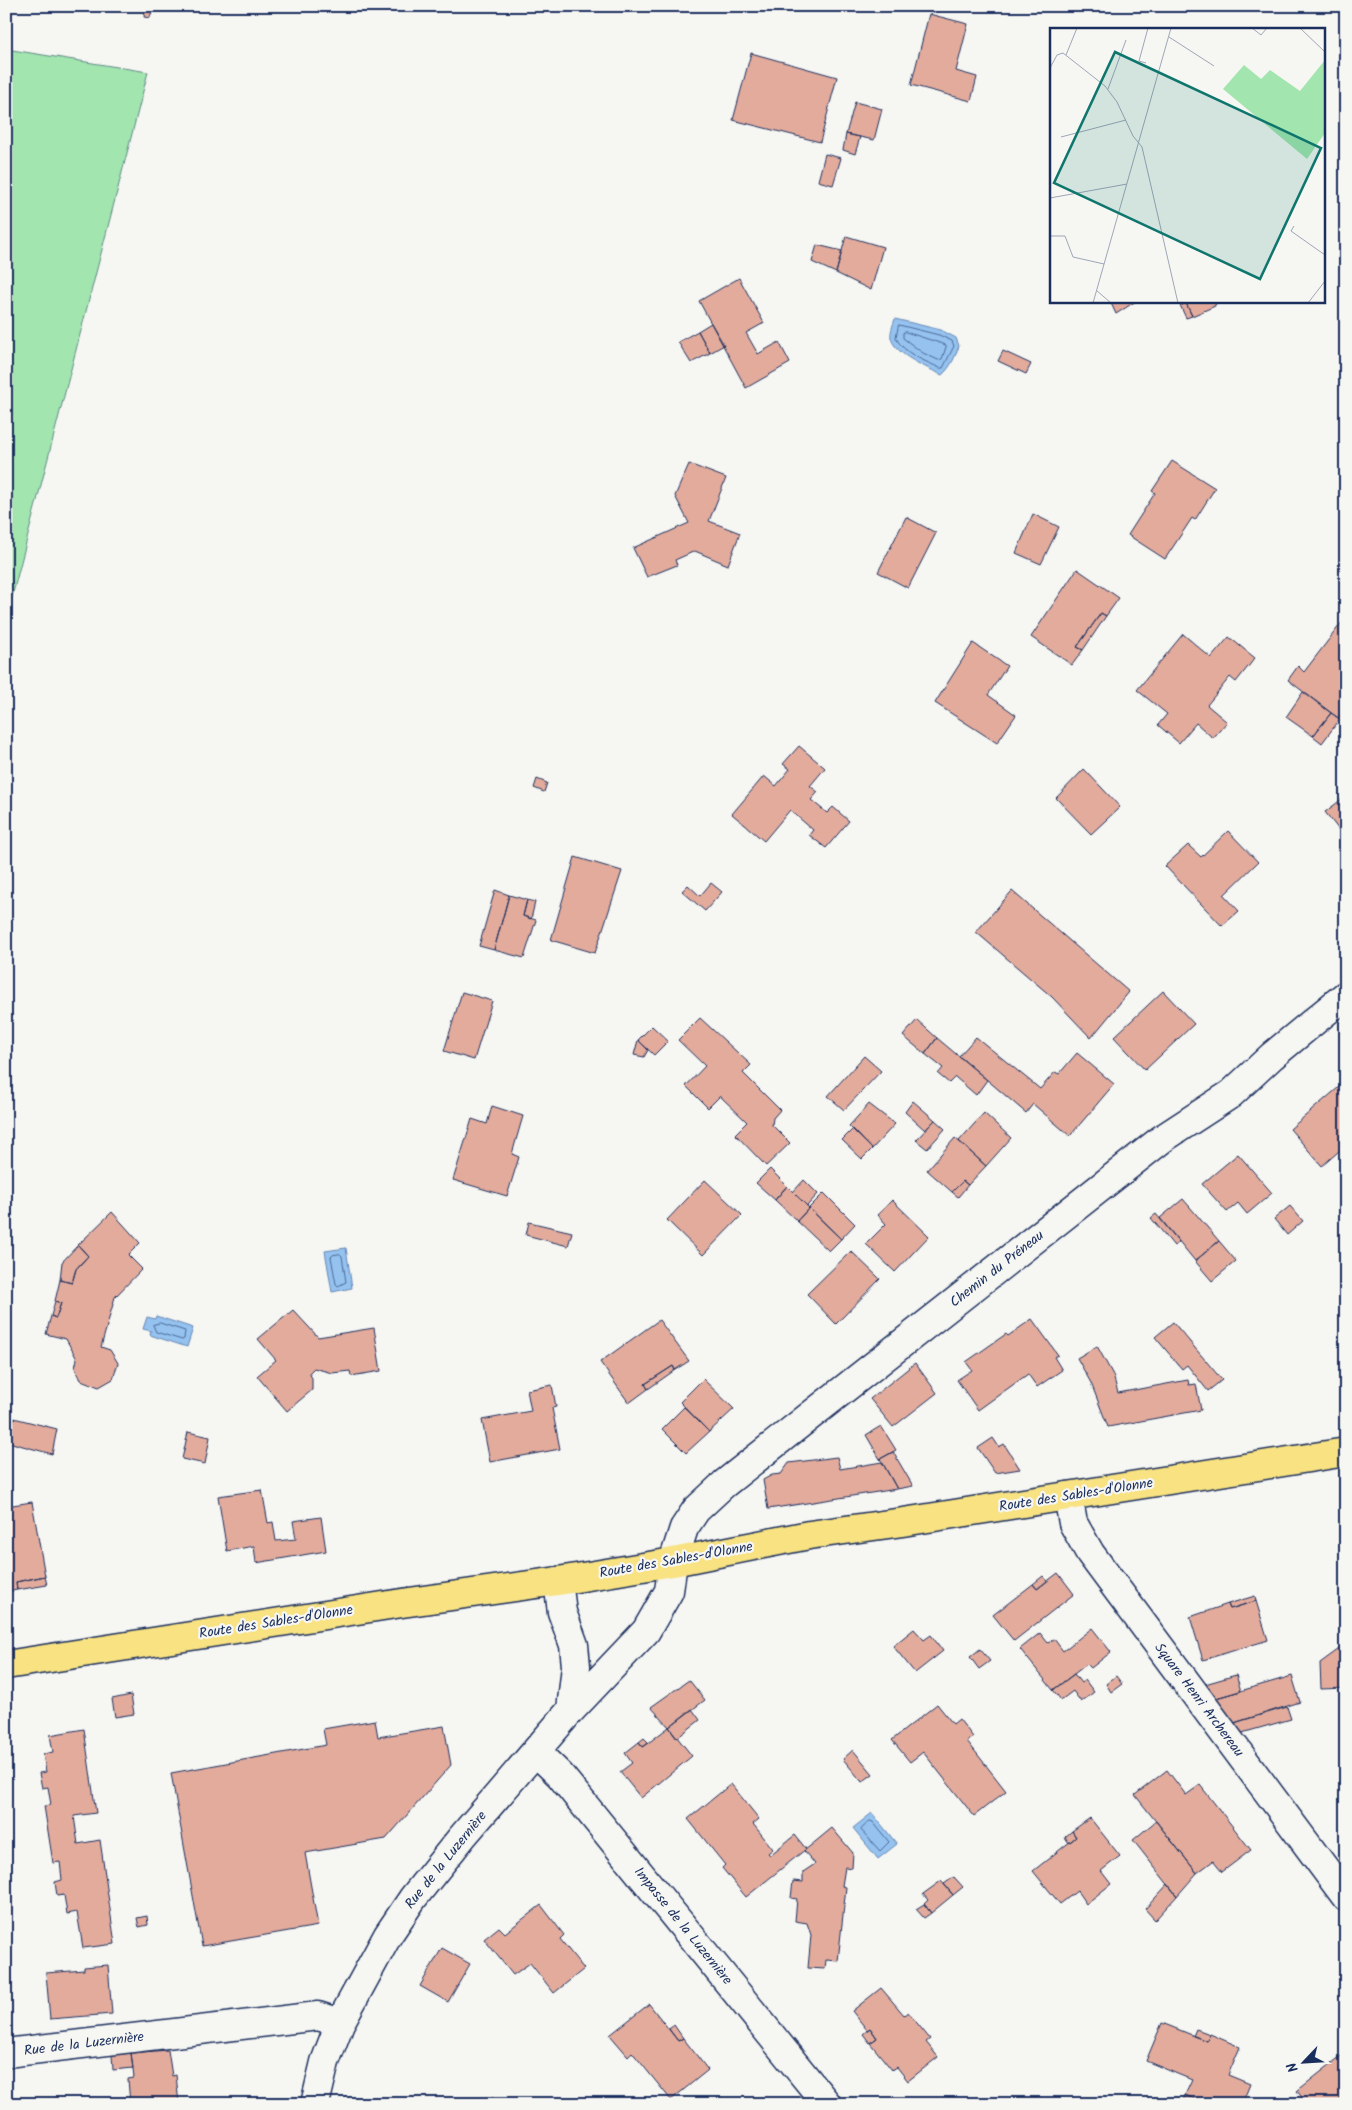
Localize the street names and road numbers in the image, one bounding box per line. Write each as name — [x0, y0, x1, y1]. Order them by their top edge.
street label: Chemin du Préneau — [945, 1225, 1049, 1313]
street label: Route des Sables-d'Olonne — [997, 1472, 1155, 1518]
street label: Route des Sables-d'Olonne — [598, 1536, 755, 1584]
street label: Route des Sables-d'Olonne — [197, 1599, 355, 1645]
street label: Square Henri Archereau — [1149, 1638, 1249, 1762]
street label: Rue de la Luzernière — [399, 1806, 493, 1914]
street label: Impasse de la Luzernière — [628, 1862, 738, 1990]
street label: Rue de la Luzernière — [23, 2026, 146, 2062]

